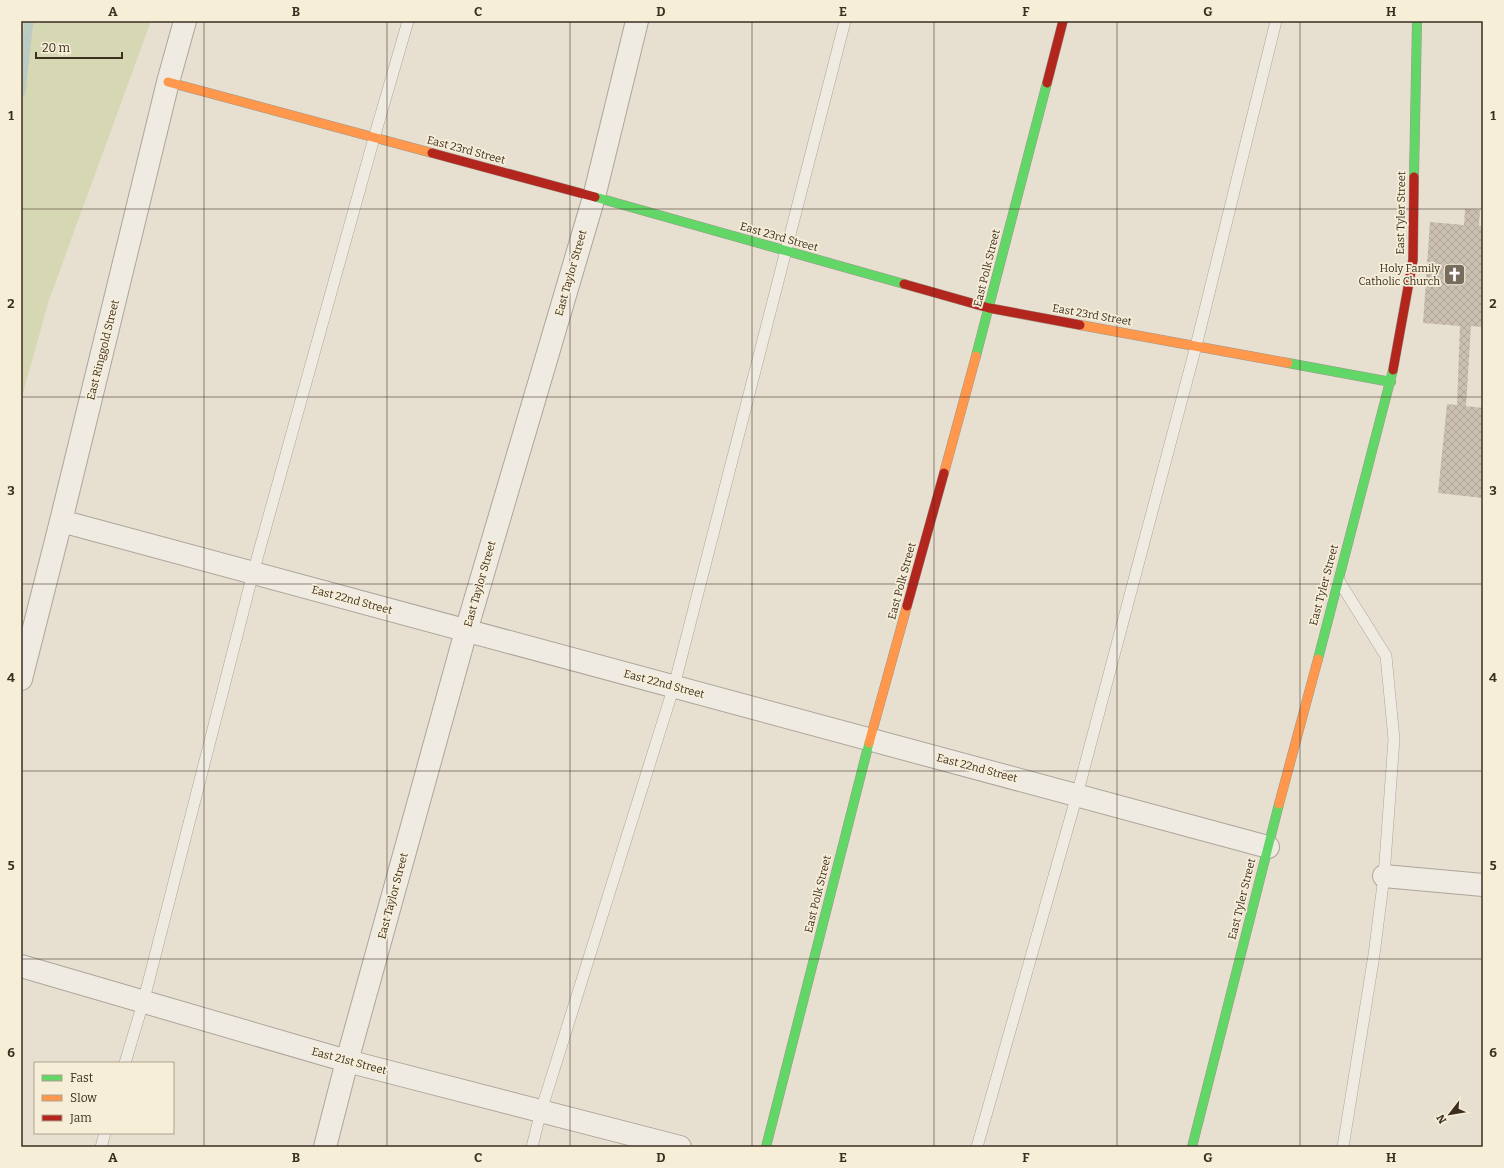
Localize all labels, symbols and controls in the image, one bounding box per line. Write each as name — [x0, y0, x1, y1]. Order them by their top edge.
text: A — [108, 4, 118, 19]
text: B — [292, 4, 300, 19]
text: C — [474, 4, 482, 19]
text: D — [656, 4, 666, 19]
text: E — [839, 4, 847, 19]
text: F — [1022, 4, 1030, 19]
text: G — [1203, 4, 1213, 19]
text: H — [1386, 4, 1396, 19]
scale bar — [36, 34, 122, 60]
text: 20 m — [42, 41, 71, 55]
text: 1 — [8, 108, 14, 123]
text: 1 — [1490, 108, 1496, 123]
street label: East 23rd Street — [425, 133, 507, 167]
street label: East Tyler Street — [1394, 171, 1408, 255]
street label: East 23rd Street — [739, 220, 819, 254]
street label: East Taylor Street — [552, 228, 590, 318]
street label: East Polk Street — [971, 228, 1003, 308]
church icon: Holy Family Catholic Church — [1442, 261, 1468, 287]
place label: Holy Family Catholic Church — [1358, 262, 1440, 288]
text: 2 — [7, 296, 15, 311]
text: 2 — [1489, 296, 1497, 311]
street label: East Ringgold Street — [84, 298, 122, 402]
street label: East 23rd Street — [1051, 302, 1133, 328]
text: 3 — [7, 483, 15, 498]
text: 3 — [1489, 483, 1497, 498]
street label: East Taylor Street — [461, 539, 499, 629]
street label: East Polk Street — [885, 541, 919, 621]
street label: East Tyler Street — [1307, 543, 1341, 627]
street label: East 22nd Street — [310, 583, 394, 617]
street label: East 22nd Street — [622, 667, 706, 701]
text: 4 — [7, 670, 15, 685]
text: 4 — [1489, 670, 1497, 685]
street label: East 22nd Street — [935, 751, 1019, 785]
street label: East Taylor Street — [375, 851, 411, 941]
street label: East Polk Street — [802, 854, 834, 934]
street label: East Tyler Street — [1226, 857, 1258, 941]
text: 5 — [7, 858, 15, 873]
text: 5 — [1489, 858, 1497, 873]
text: 6 — [7, 1045, 15, 1060]
street label: East 21st Street — [310, 1045, 388, 1077]
text: 6 — [1489, 1045, 1497, 1060]
legend — [34, 1062, 174, 1134]
text: Fast — [70, 1071, 94, 1085]
text: Slow — [70, 1091, 97, 1105]
north arrow — [1430, 1094, 1470, 1134]
text: Jam — [69, 1111, 92, 1125]
text: N — [1434, 1111, 1450, 1126]
text: A — [108, 1150, 118, 1165]
text: B — [292, 1150, 300, 1165]
text: C — [474, 1150, 482, 1165]
text: D — [656, 1150, 666, 1165]
text: E — [839, 1150, 847, 1165]
text: F — [1022, 1150, 1030, 1165]
text: G — [1203, 1150, 1213, 1165]
text: H — [1386, 1150, 1396, 1165]

